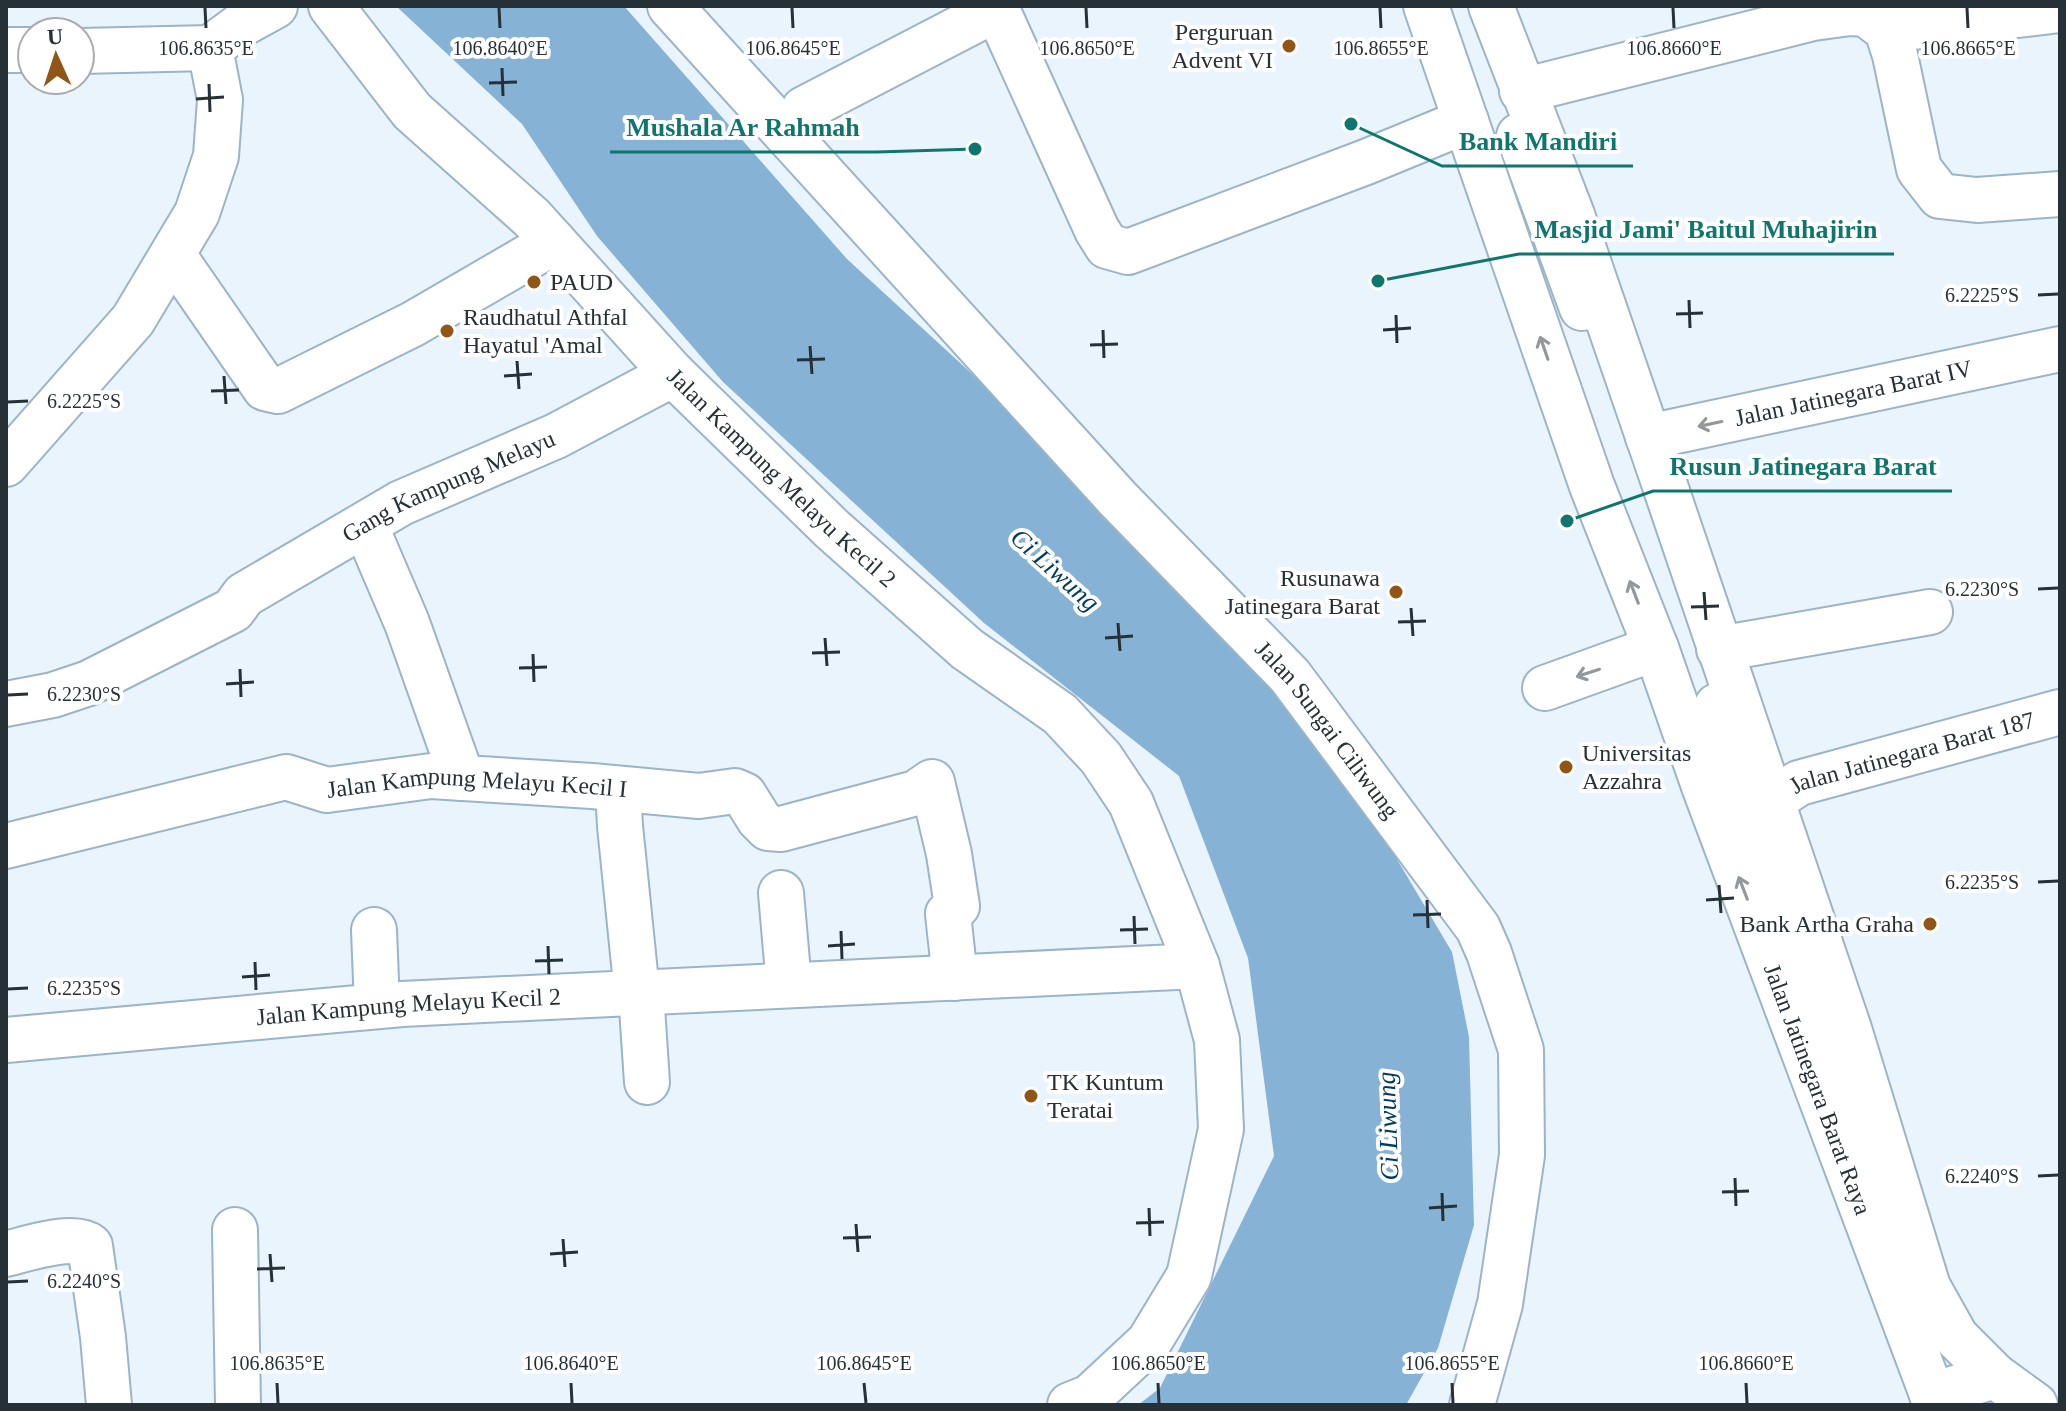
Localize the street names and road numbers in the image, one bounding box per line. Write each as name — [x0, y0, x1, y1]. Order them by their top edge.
street label: Jalan Jatinegara Barat IV — [1732, 355, 1975, 431]
street label: Jalan Kampung Melayu Kecil 2 — [662, 363, 901, 592]
street label: Gang Kampung Melayu — [338, 425, 559, 547]
street label: Jalan Sungai Ciliwung — [1250, 636, 1404, 823]
street label: Jalan Jatinegara Barat 187 — [1784, 706, 2038, 799]
street label: Jalan Kampung Melayu Kecil I — [325, 763, 628, 803]
street label: Jalan Jatinegara Barat Raya — [1759, 960, 1877, 1219]
street label: Jalan Kampung Melayu Kecil 2 — [255, 983, 561, 1030]

